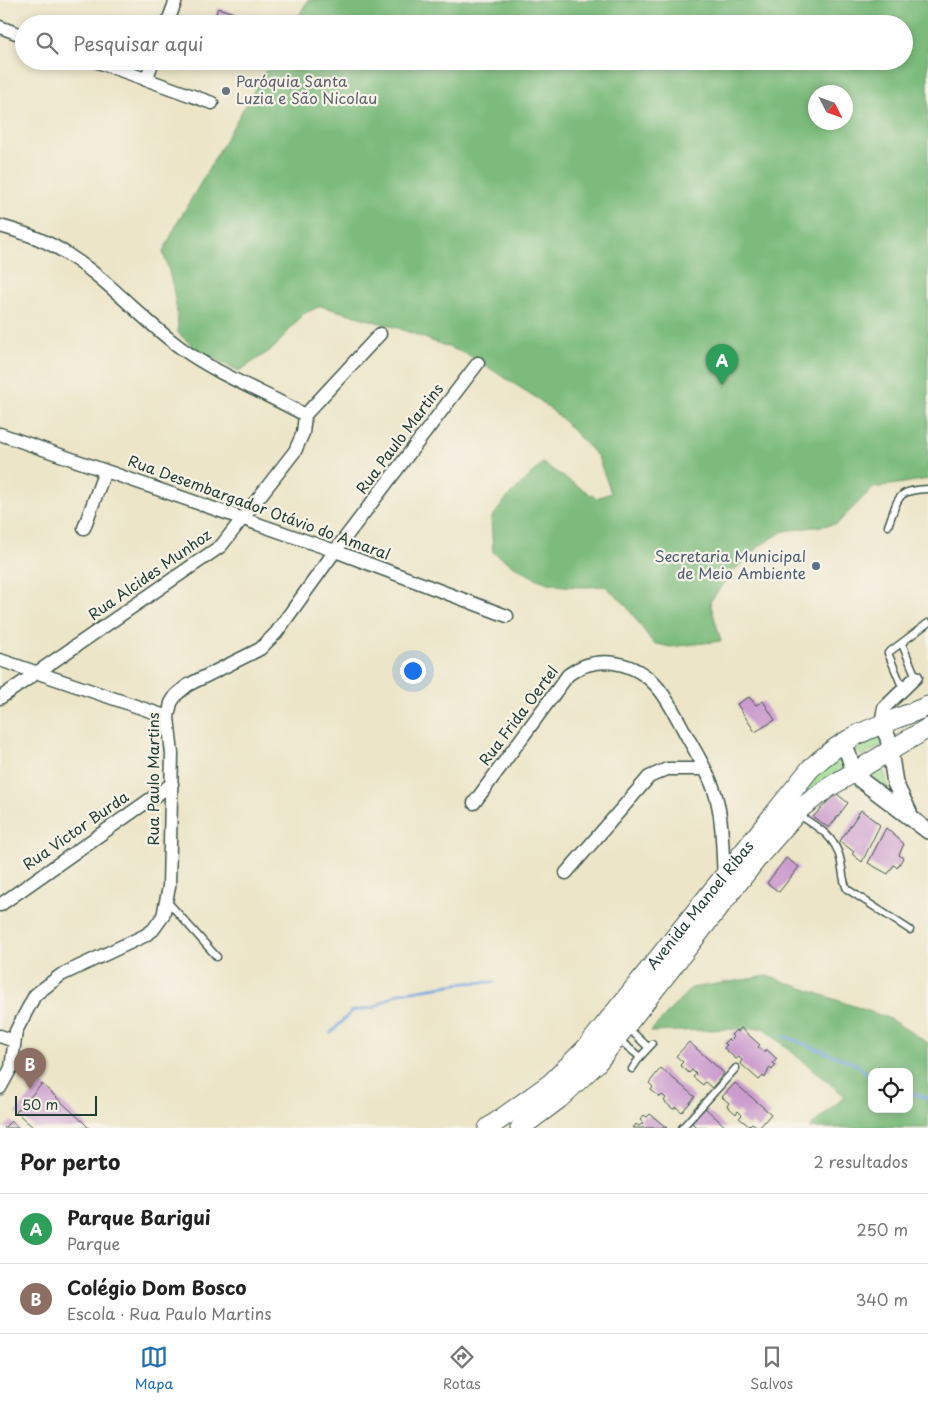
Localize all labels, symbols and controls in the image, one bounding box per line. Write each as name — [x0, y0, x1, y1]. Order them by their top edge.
search box — [15, 15, 913, 70]
icon: search — [33, 29, 61, 57]
text: Pesquisar aqui — [73, 29, 203, 57]
place label: Paróquia Santa Luzia e São Nicolau — [236, 69, 377, 109]
marker: Paróquia Santa Luzia e São Nicolau — [220, 85, 232, 97]
north arrow — [808, 85, 853, 130]
pin: A — [706, 344, 738, 385]
street label: Rua Paulo Martins — [350, 378, 448, 498]
street label: Rua Desembargador Otávio do Amaral — [125, 448, 394, 565]
street label: Rua Alcides Munhoz — [83, 523, 215, 625]
place label: Secretaria Municipal de Meio Ambiente — [655, 544, 806, 584]
marker: Secretaria Municipal de Meio Ambiente — [810, 560, 822, 572]
your location — [400, 658, 426, 684]
street label: Rua Frida Oertel — [473, 660, 563, 770]
street label: Rua Paulo Martins — [141, 712, 164, 846]
street label: Rua Victor Burda — [17, 784, 133, 875]
street label: Avenida Manoel Ribas — [640, 835, 759, 974]
pin: B — [14, 1048, 46, 1089]
map controls — [868, 1068, 913, 1113]
button: locate — [868, 1068, 913, 1113]
scale bar — [15, 1093, 98, 1116]
text: 50 m — [22, 1094, 58, 1115]
text: Por perto — [20, 1145, 120, 1177]
text: 2 resultados — [814, 1149, 908, 1173]
text: Parque Barigui — [67, 1203, 211, 1231]
text: A — [30, 1217, 42, 1241]
text: 250 m — [857, 1217, 908, 1241]
text: Parque — [67, 1231, 120, 1255]
text: Colégio Dom Bosco — [67, 1273, 247, 1301]
text: B — [31, 1287, 41, 1311]
text: 340 m — [856, 1287, 908, 1311]
text: Escola · Rua Paulo Martins — [67, 1301, 272, 1325]
tab: Mapa — [135, 1343, 173, 1394]
tab: Rotas — [443, 1343, 481, 1394]
tab: Salvos — [750, 1343, 793, 1394]

